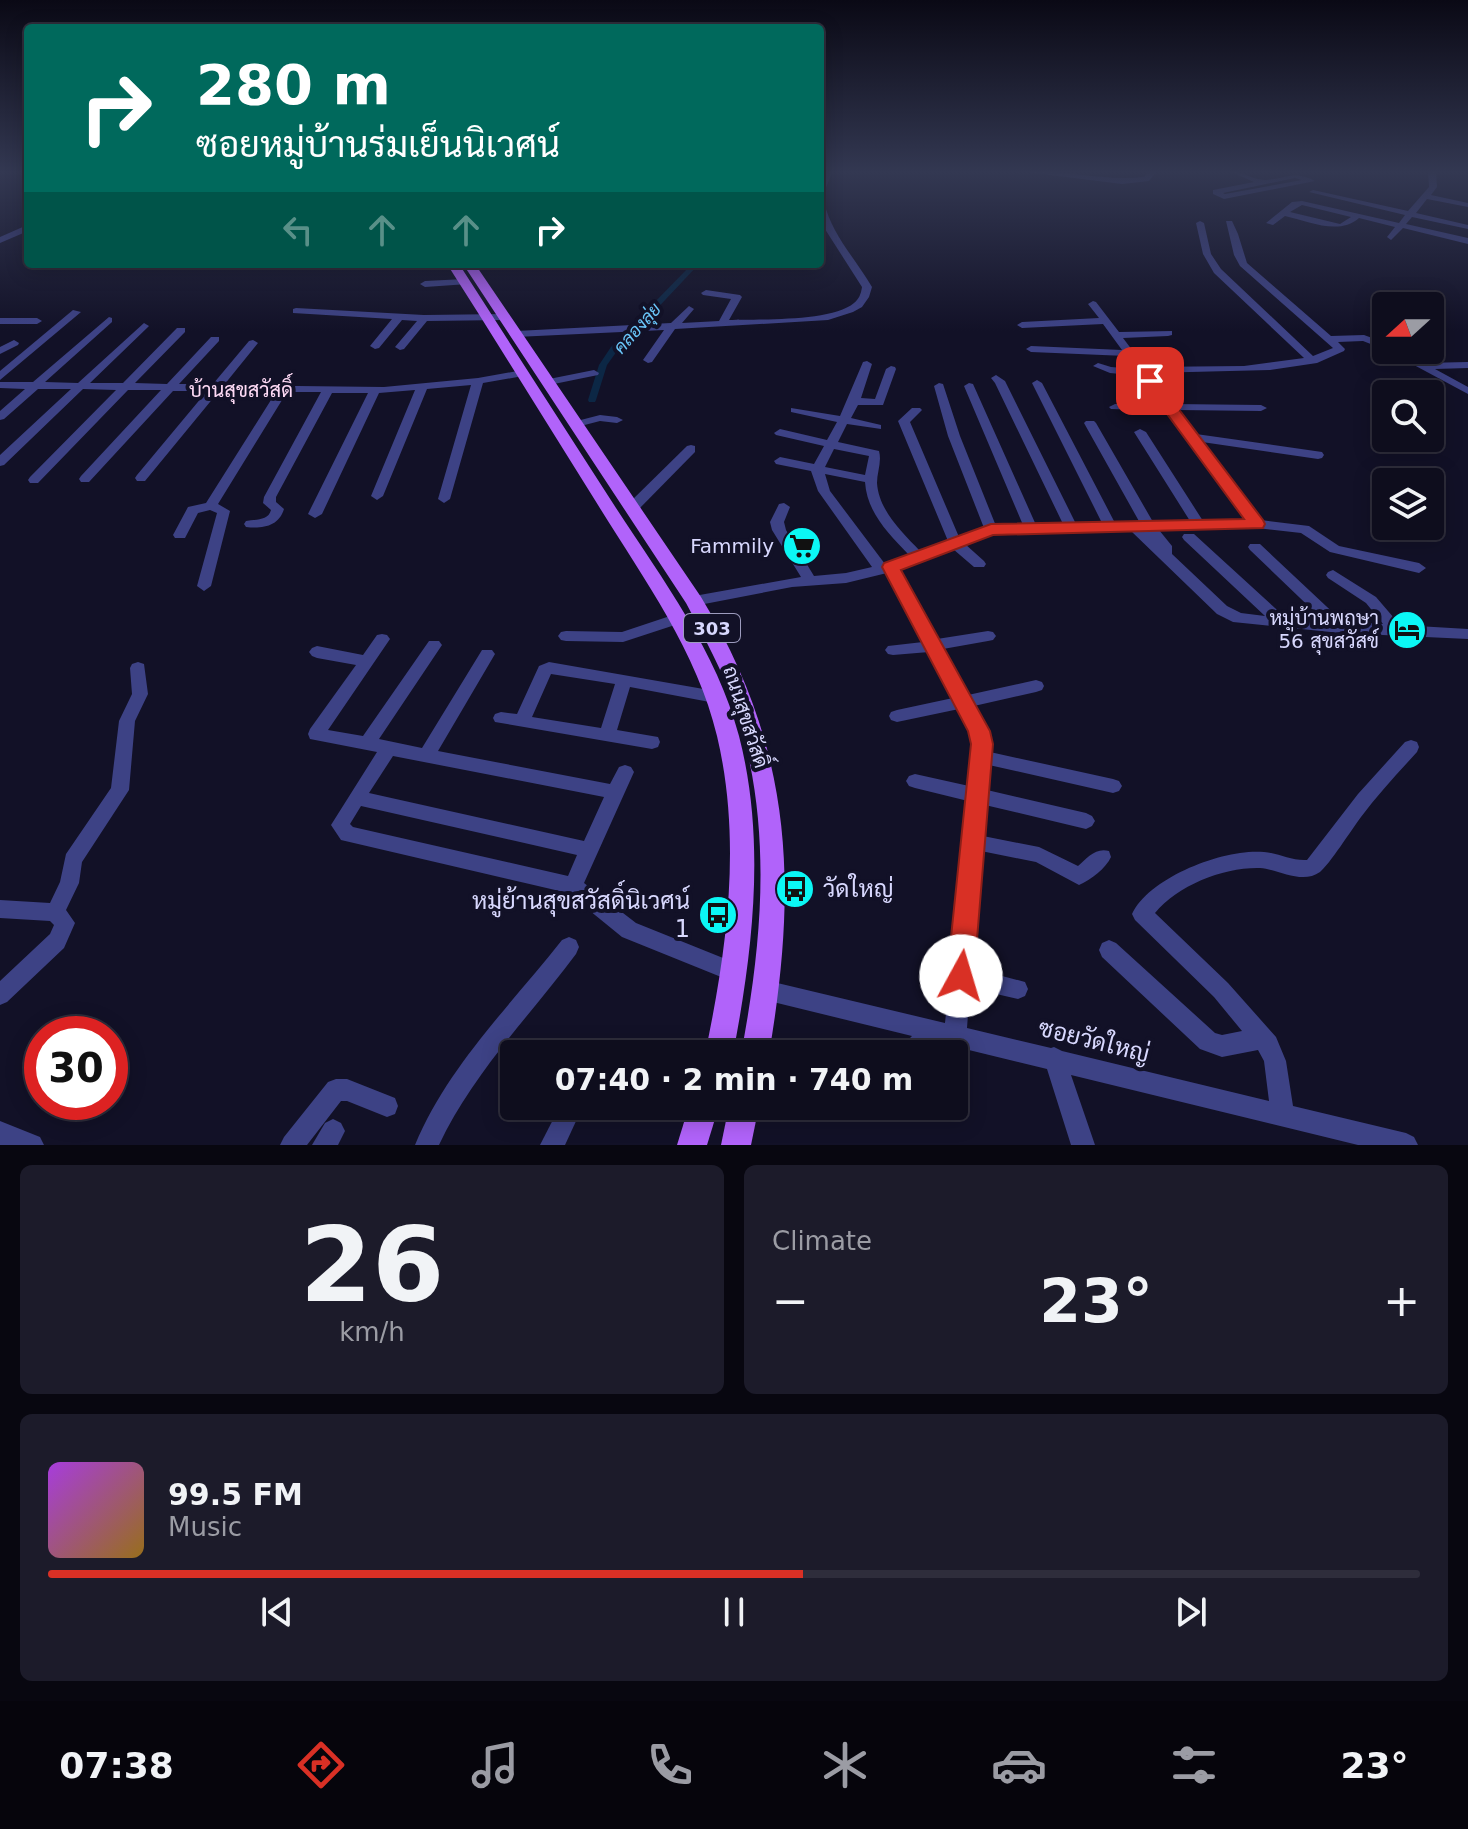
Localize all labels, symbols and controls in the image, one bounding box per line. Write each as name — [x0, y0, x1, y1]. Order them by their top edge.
text: 280 m — [196, 52, 391, 117]
icon: right — [64, 56, 168, 160]
text: ซอยหมู่บ้านร่มเย็นนิเวศน์ — [196, 124, 560, 165]
icon: left — [276, 208, 320, 252]
icon: ahead — [360, 208, 404, 252]
icon: ahead — [444, 208, 488, 252]
icon: right — [528, 208, 572, 252]
north arrow — [1372, 292, 1444, 364]
map controls — [1372, 292, 1444, 540]
water label: คลองลุ่ย — [608, 298, 667, 359]
pin — [1116, 347, 1184, 415]
icon: arrive — [1128, 359, 1172, 403]
district label: บ้านสุขสวัสดิ์ — [189, 372, 293, 404]
button: search — [1372, 380, 1444, 452]
button: layers — [1372, 468, 1444, 540]
supermarket icon: Fammily — [781, 525, 823, 567]
place label: Fammily — [690, 534, 774, 558]
place label: หมู่บ้านพฤษา 56 สุขสวัสข์ — [1269, 606, 1379, 655]
hotel icon: หมู่บ้านพฤษา 56 สุขสวัสข์ — [1386, 609, 1428, 651]
road number: 303 — [684, 614, 740, 642]
street label: ถนนสุขสวัสดิ์ — [716, 661, 780, 772]
bus stop icon: วัดใหญ่ — [774, 868, 816, 910]
place label: วัดใหญ่ — [823, 873, 894, 903]
place label: หมู่ย้านสุขสวัสดิ์นิเวศน์ 1 — [472, 879, 690, 943]
bus stop icon: หมู่ย้านสุขสวัสดิ์นิเวศน์ 1 — [697, 894, 739, 936]
position arrow — [919, 934, 1003, 1018]
street label: ซอยวัดใหญ่ — [1036, 1012, 1153, 1068]
speed limit sign: 30 — [24, 1016, 128, 1120]
text: 07:40 · 2 min · 740 m — [555, 1062, 913, 1097]
text: 26 — [300, 1204, 444, 1326]
text: Climate — [772, 1226, 872, 1256]
text: 23° — [1039, 1266, 1153, 1336]
text: − — [772, 1275, 809, 1326]
text: + — [1383, 1275, 1420, 1326]
text: km/h — [339, 1317, 405, 1347]
text: 99.5 FM — [168, 1477, 303, 1512]
text: Music — [168, 1512, 242, 1542]
icon: previous — [255, 1590, 299, 1634]
icon: pause — [712, 1590, 756, 1634]
icon: next — [1169, 1590, 1213, 1634]
icon: directions — [293, 1737, 349, 1793]
icon: music — [467, 1737, 523, 1793]
icon: phone — [642, 1737, 698, 1793]
icon: climate — [817, 1737, 873, 1793]
icon: car — [991, 1737, 1047, 1793]
icon: filters — [1166, 1737, 1222, 1793]
text: 07:38 — [59, 1745, 174, 1786]
text: 23° — [1341, 1745, 1409, 1786]

